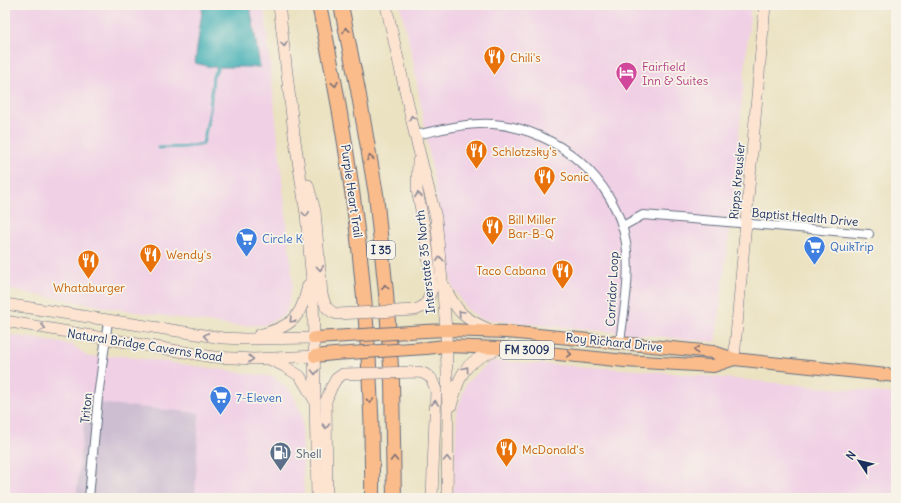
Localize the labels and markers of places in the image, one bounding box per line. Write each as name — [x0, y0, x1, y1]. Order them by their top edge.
restaurant icon: Chili's — [481, 44, 507, 77]
place label: Chili's — [510, 50, 541, 65]
place label: Fairfield Inn & Suites — [642, 59, 708, 88]
hotel icon: Fairfield Inn & Suites — [614, 60, 640, 93]
restaurant icon: Schlotzsky's — [464, 138, 490, 171]
place label: Schlotzsky's — [492, 144, 557, 159]
restaurant icon: Sonic — [531, 163, 557, 196]
place label: Sonic — [560, 169, 589, 184]
place label: Bill Miller Bar-B-Q — [508, 212, 556, 241]
restaurant icon: Bill Miller Bar-B-Q — [479, 213, 505, 246]
supermarket icon: Circle K — [234, 225, 260, 258]
place label: Circle K — [262, 231, 303, 246]
supermarket icon: QuikTrip — [801, 233, 827, 266]
place label: QuikTrip — [830, 239, 874, 254]
restaurant icon: Wendy's — [137, 241, 163, 274]
restaurant icon: Whataburger — [76, 247, 102, 280]
place label: Wendy's — [166, 247, 212, 262]
restaurant icon: Taco Cabana — [549, 257, 575, 290]
place label: Taco Cabana — [476, 263, 546, 278]
place label: Whataburger — [53, 280, 125, 295]
supermarket icon: 7-Eleven — [207, 384, 233, 417]
place label: 7-Eleven — [236, 390, 282, 405]
restaurant icon: McDonald's — [493, 436, 519, 469]
fuel station icon: Shell — [267, 440, 293, 473]
place label: McDonald's — [522, 442, 584, 457]
place label: Shell — [296, 446, 321, 461]

